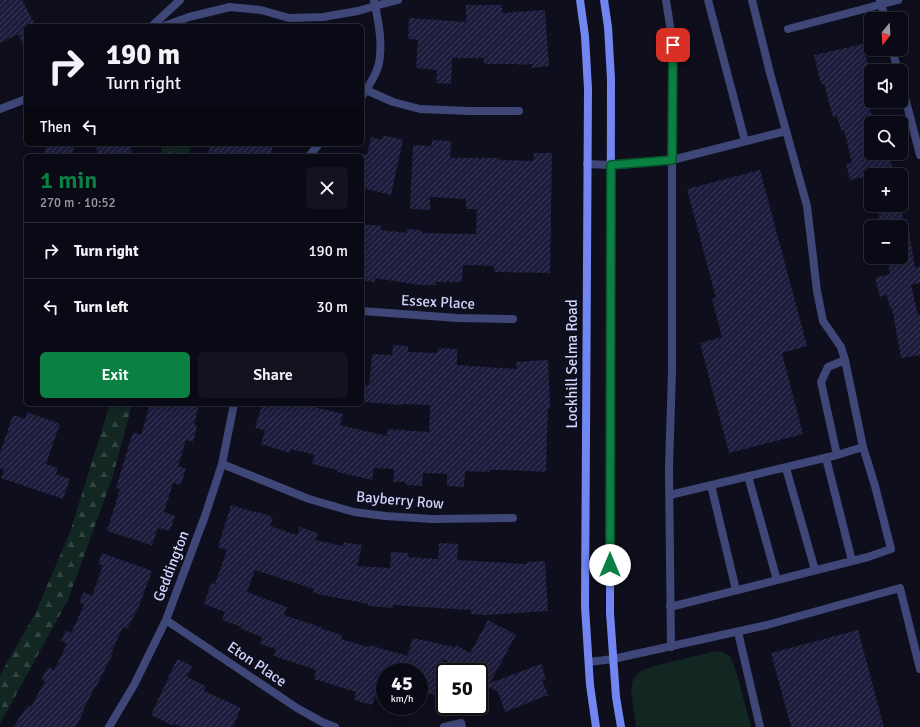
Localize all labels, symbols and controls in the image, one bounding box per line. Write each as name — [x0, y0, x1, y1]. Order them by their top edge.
north arrow — [864, 12, 908, 56]
map controls — [864, 12, 908, 264]
pin — [656, 28, 690, 62]
icon: arrive — [662, 34, 684, 56]
text: 190 m — [106, 38, 180, 72]
icon: right — [40, 40, 92, 92]
button: sound — [864, 64, 908, 108]
text: Turn right — [106, 72, 181, 94]
icon: left — [79, 116, 101, 138]
button: search — [864, 116, 908, 160]
text: Then — [40, 118, 71, 136]
text: 1 min — [40, 165, 97, 195]
button: close — [306, 167, 348, 209]
button: + — [864, 168, 908, 212]
text: 270 m · 10:52 — [40, 195, 116, 211]
button: − — [864, 220, 908, 264]
icon: right — [40, 240, 62, 262]
text: Turn right — [74, 242, 139, 260]
text: 190 m — [308, 242, 348, 260]
street label: Essex Place — [400, 291, 476, 313]
icon: left — [40, 296, 62, 318]
text: Turn left — [74, 298, 128, 316]
text: 30 m — [317, 298, 348, 316]
street label: Lockhill Selma Road — [563, 299, 581, 429]
button: Exit — [40, 352, 190, 398]
button: Share — [198, 352, 348, 398]
street label: Bayberry Row — [355, 487, 445, 513]
street label: Geddington — [149, 528, 193, 604]
position arrow — [589, 544, 631, 586]
street label: Eton Place — [224, 638, 290, 690]
speed limit sign: 50 — [436, 663, 488, 715]
text: 45 — [391, 671, 413, 696]
text: km/h — [391, 693, 413, 705]

